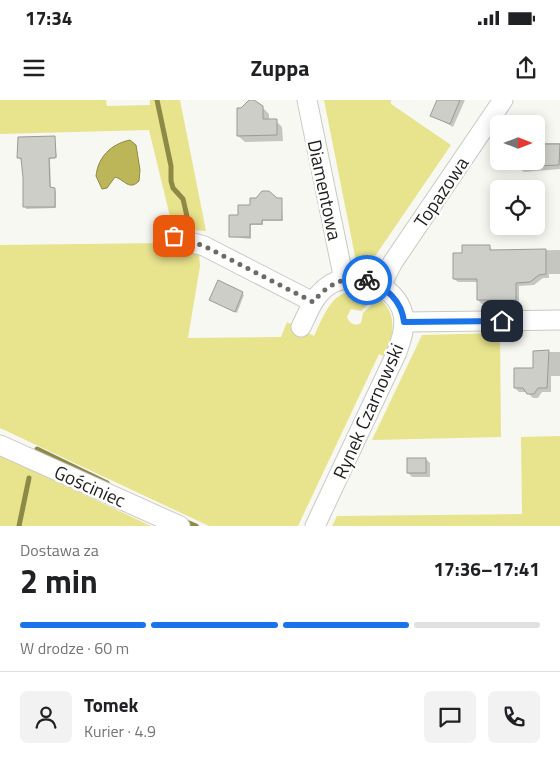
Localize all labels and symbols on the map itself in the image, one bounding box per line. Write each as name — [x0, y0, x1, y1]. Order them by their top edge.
north arrow — [490, 115, 545, 170]
street label: Diamentowa — [301, 137, 350, 243]
street label: Topazowa — [406, 150, 475, 233]
pin — [153, 215, 195, 257]
courier — [342, 255, 392, 305]
pin — [481, 300, 523, 342]
street label: Rynek Czarnowski — [325, 338, 410, 483]
street label: Gościniec — [50, 457, 130, 514]

